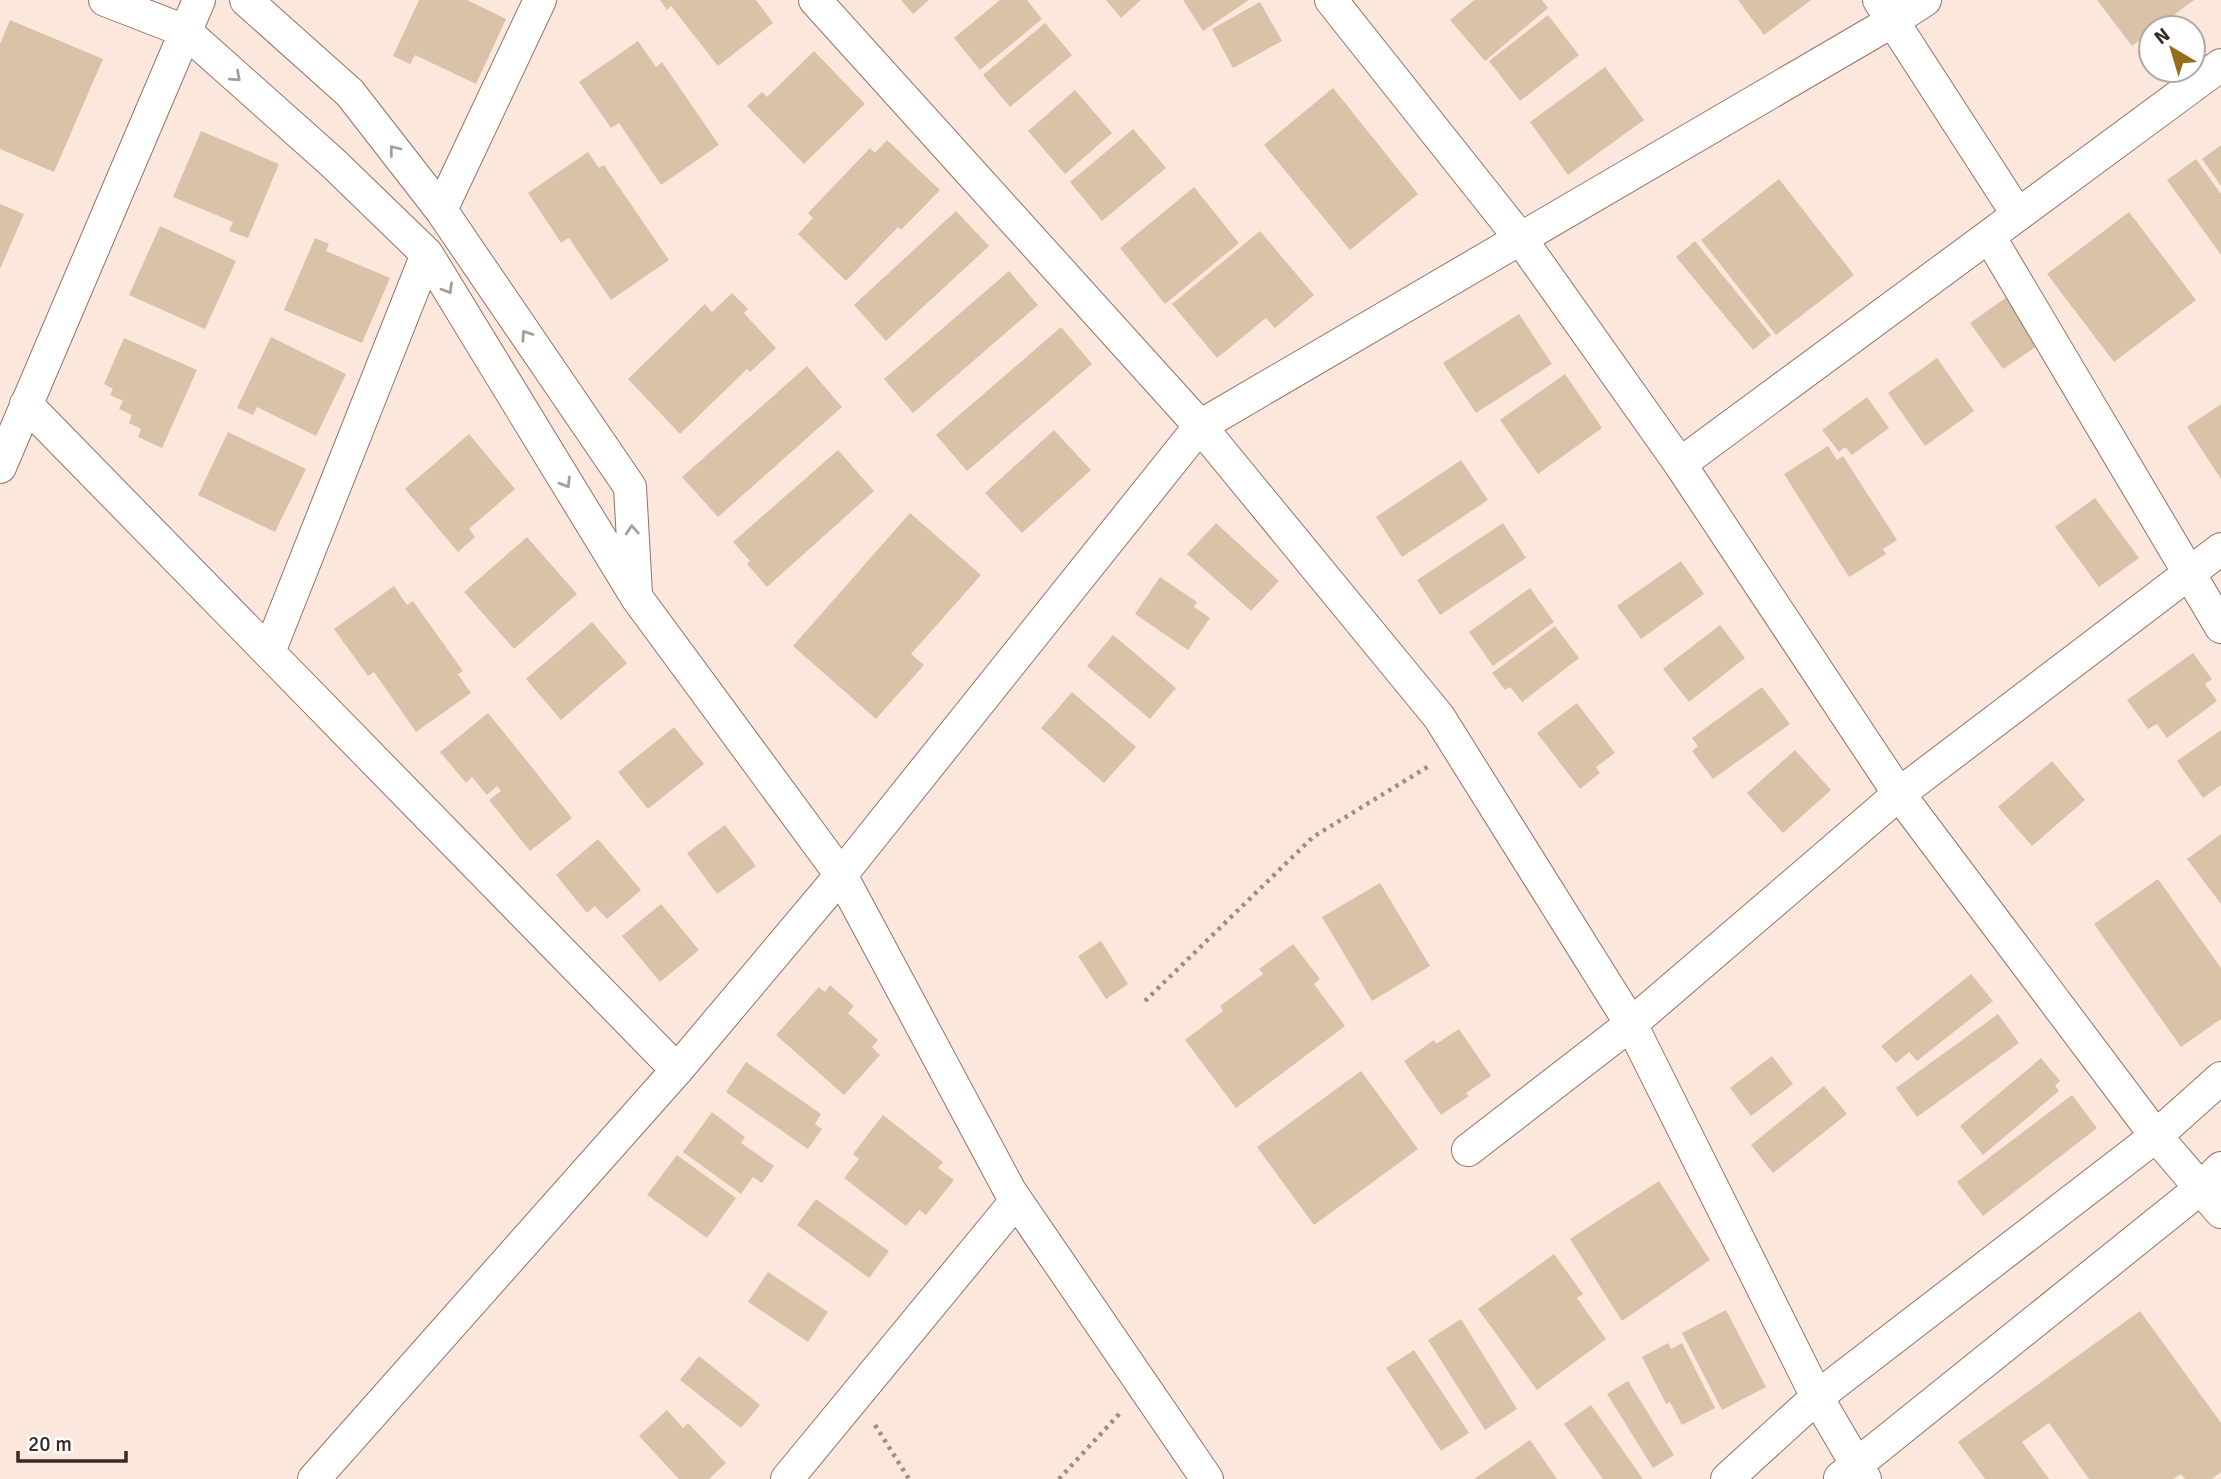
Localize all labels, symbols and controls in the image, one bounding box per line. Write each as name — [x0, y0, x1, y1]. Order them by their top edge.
north arrow — [2137, 14, 2207, 84]
text: N — [2150, 23, 2175, 50]
one-way arrow — [228, 69, 241, 81]
one-way arrow — [389, 145, 402, 158]
one-way arrow — [440, 281, 453, 294]
one-way arrow — [522, 330, 534, 343]
one-way arrow — [558, 475, 571, 488]
one-way arrow — [625, 525, 640, 536]
scale bar — [18, 1420, 126, 1464]
text: 20 m — [28, 1431, 72, 1457]

